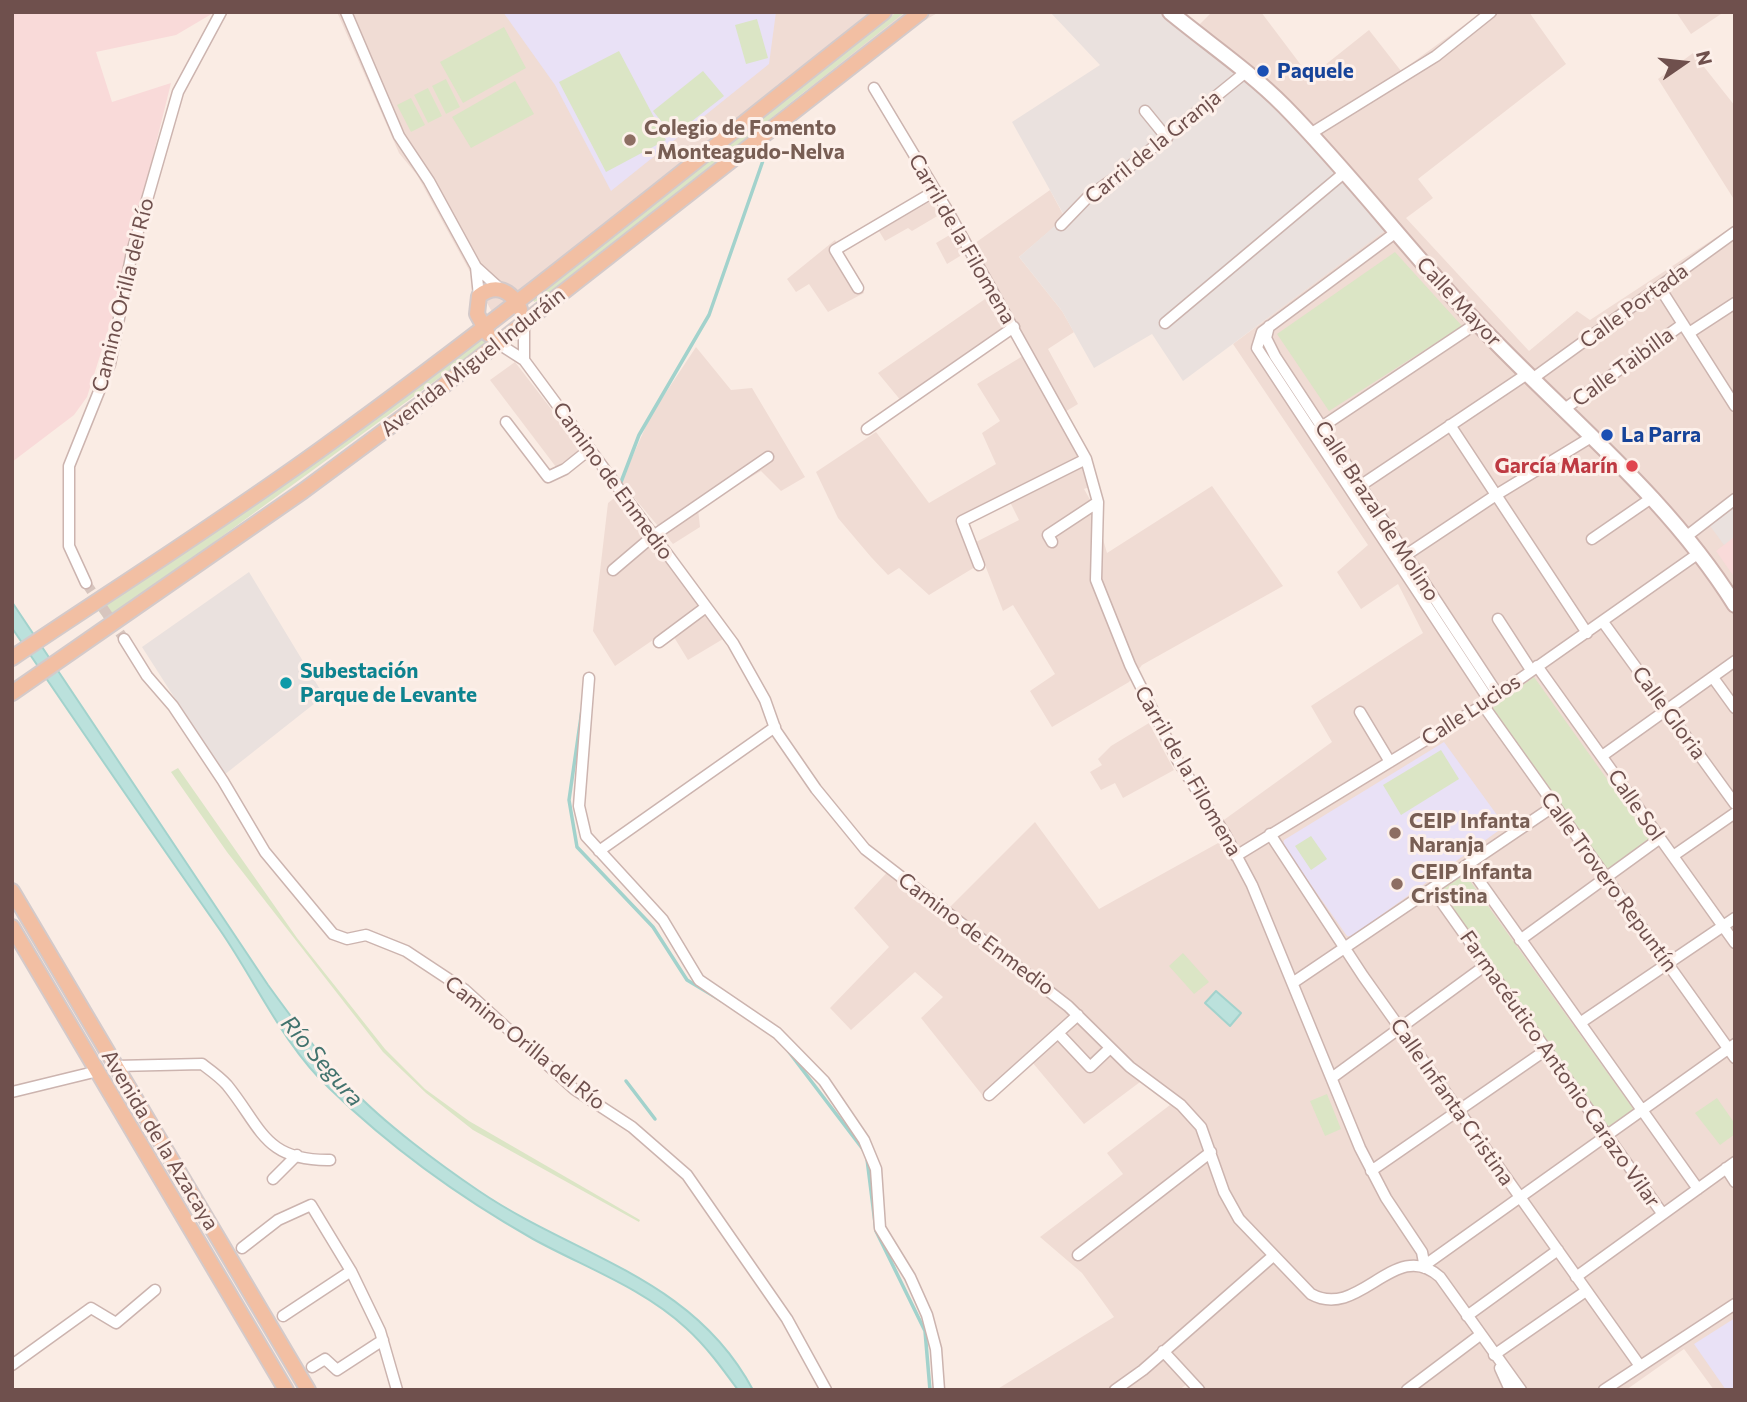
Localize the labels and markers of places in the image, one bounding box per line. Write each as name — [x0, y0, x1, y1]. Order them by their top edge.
place label: Paquele — [1277, 58, 1354, 84]
marker: Paquele — [1255, 63, 1271, 79]
place label: Colegio de Fomento - Monteagudo-Nelva — [644, 115, 845, 165]
marker: Colegio de Fomento - Monteagudo-Nelva — [622, 132, 638, 148]
place label: La Parra — [1621, 422, 1701, 448]
marker: La Parra — [1599, 427, 1615, 443]
place label: García Marín — [1494, 453, 1618, 479]
marker: García Marín — [1624, 458, 1640, 474]
place label: Subestación Parque de Levante — [300, 658, 477, 708]
marker: Subestación Parque de Levante — [278, 675, 294, 691]
place label: CEIP Infanta Naranja — [1409, 808, 1530, 858]
marker: CEIP Infanta Naranja — [1387, 825, 1403, 841]
place label: CEIP Infanta Cristina — [1411, 859, 1532, 909]
marker: CEIP Infanta Cristina — [1389, 876, 1405, 892]

